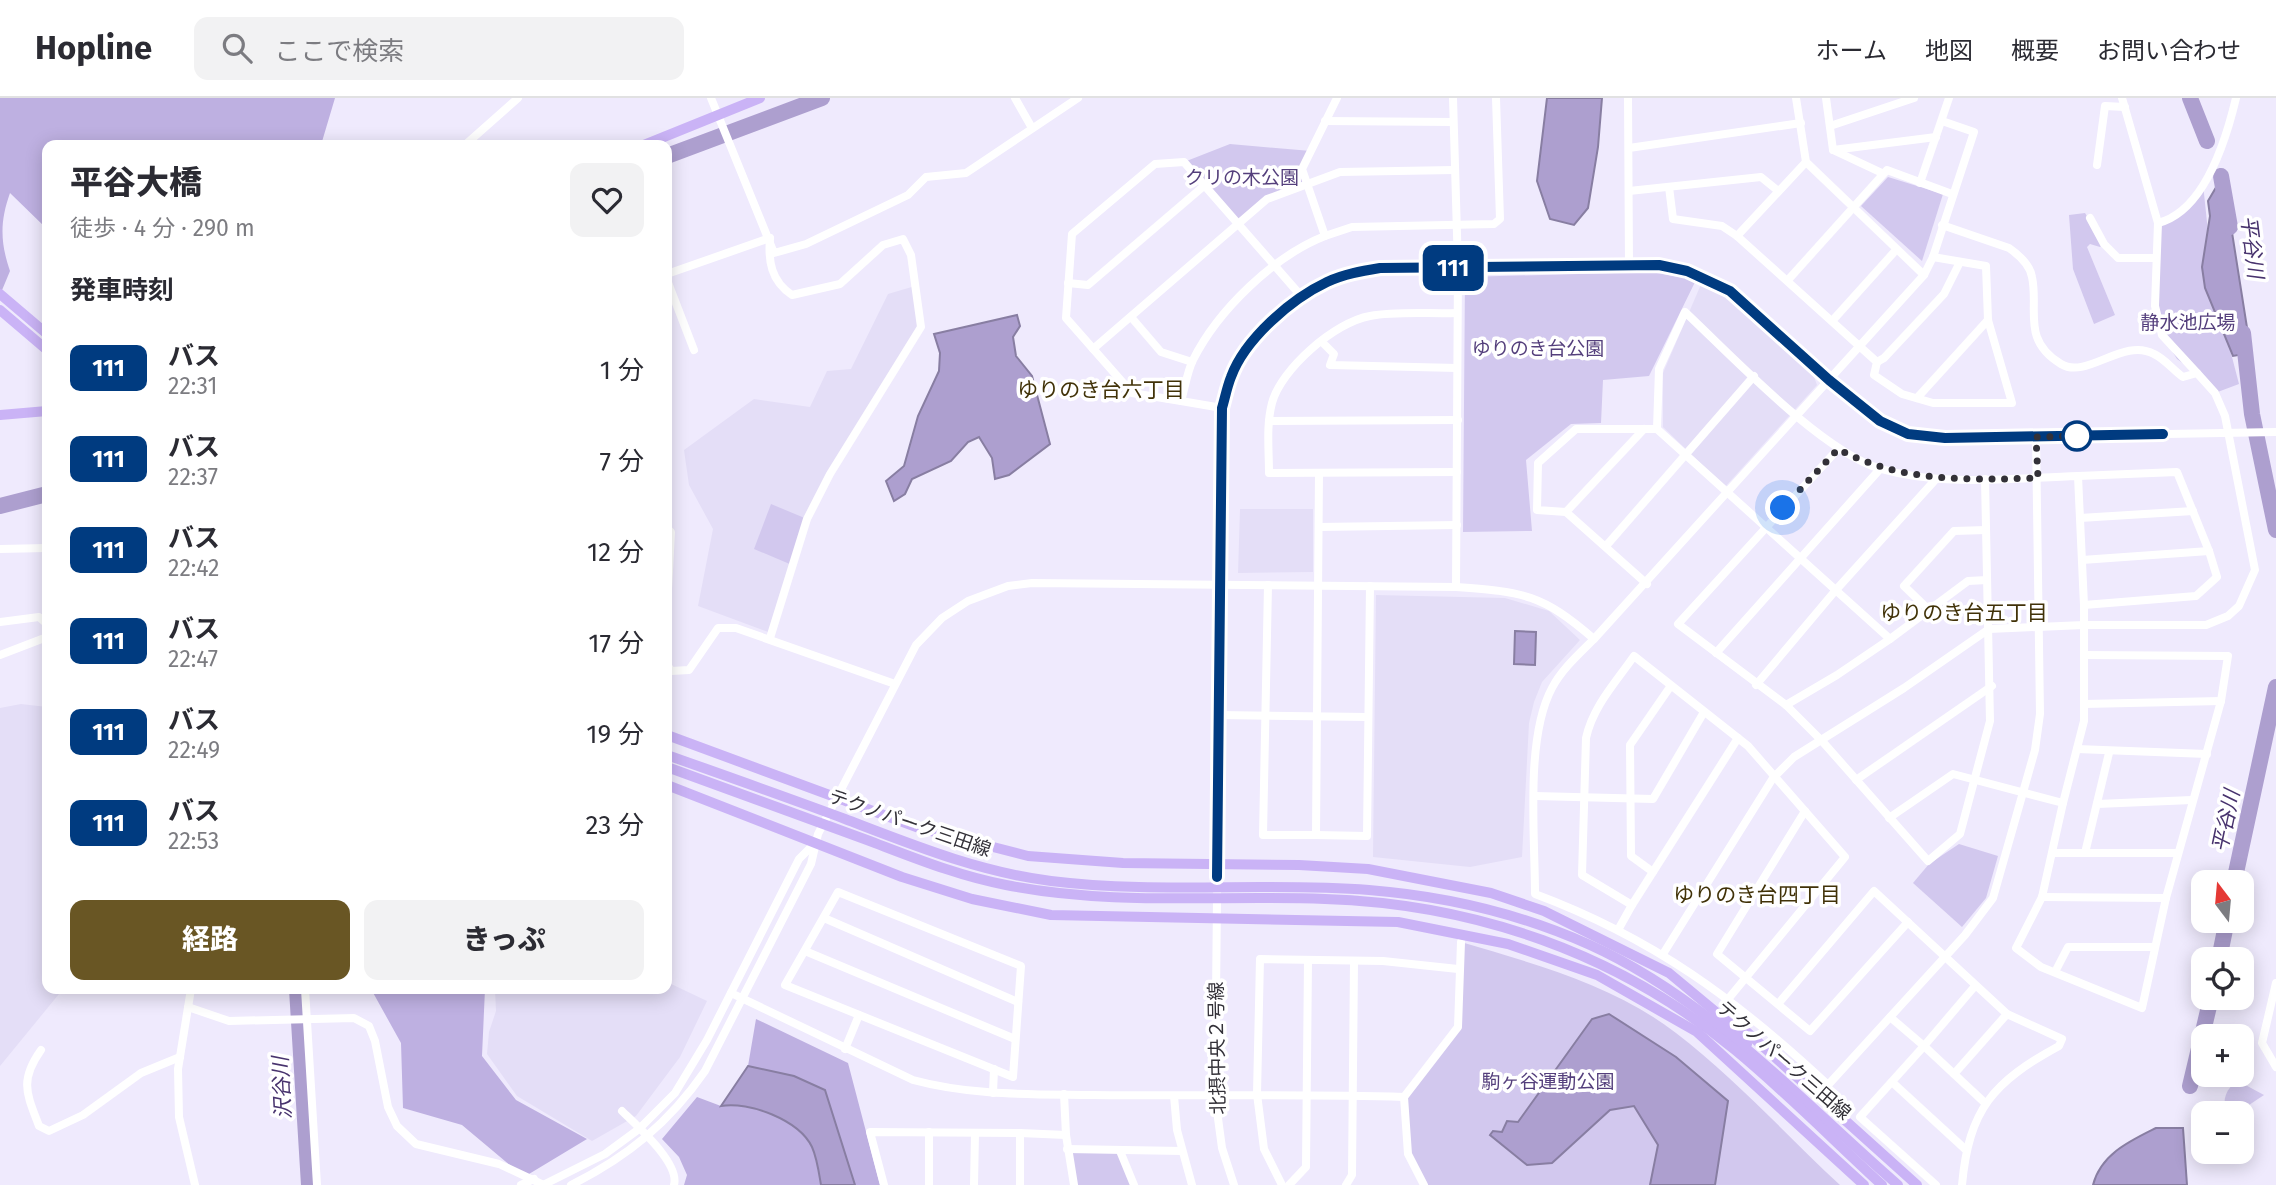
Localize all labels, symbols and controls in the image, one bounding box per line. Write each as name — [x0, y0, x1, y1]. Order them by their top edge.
search box — [194, 17, 684, 80]
text: Hopline — [35, 28, 152, 68]
icon: search — [218, 29, 256, 67]
text: ここで検索 — [274, 36, 404, 67]
text: ホーム — [1816, 37, 1887, 65]
text: 地図 — [1925, 37, 1973, 65]
text: 概要 — [2011, 37, 2059, 65]
text: お問い合わせ — [2097, 37, 2241, 65]
text: 平谷大橋 — [70, 163, 202, 203]
button: heart — [570, 163, 644, 237]
park label: クリの木公園 — [1185, 166, 1299, 189]
text: 徒歩 · 4 分 · 290 m — [70, 214, 255, 242]
water label: 平谷川 — [2235, 214, 2269, 282]
line badge: 111 — [1413, 245, 1493, 291]
text: 111 — [1437, 254, 1469, 282]
text: 発車時刻 — [70, 275, 174, 306]
park label: 静水池広場 — [2140, 311, 2236, 334]
park label: ゆりのき台公園 — [1472, 337, 1604, 360]
text: バス — [168, 341, 220, 372]
text: 111 — [92, 354, 125, 382]
text: 1 分 — [600, 355, 644, 386]
text: 22:31 — [168, 372, 217, 400]
district label: ゆりのき台六丁目 — [1017, 377, 1185, 403]
unlabelled marker — [2062, 421, 2092, 451]
text: バス — [168, 432, 220, 463]
text: 111 — [92, 445, 125, 473]
text: 7 分 — [600, 446, 644, 477]
text: 22:37 — [168, 463, 218, 491]
your location — [1765, 490, 1800, 525]
text: バス — [168, 523, 220, 554]
text: 111 — [92, 536, 125, 564]
text: 12 分 — [587, 537, 644, 568]
text: 22:42 — [168, 554, 219, 582]
district label: ゆりのき台五丁目 — [1880, 600, 2048, 626]
text: バス — [168, 614, 220, 645]
text: 111 — [92, 627, 125, 655]
text: 17 分 — [588, 628, 644, 659]
text: 22:47 — [168, 645, 218, 673]
text: バス — [168, 705, 220, 736]
text: 111 — [92, 718, 125, 746]
text: 19 分 — [586, 719, 644, 750]
text: 22:49 — [168, 736, 220, 764]
street label: テクノパーク三田線 — [826, 784, 994, 862]
water label: 平谷川 — [2207, 786, 2246, 855]
text: バス — [168, 796, 220, 827]
text: 111 — [92, 809, 125, 837]
text: 23 分 — [585, 810, 644, 841]
text: 22:53 — [168, 827, 219, 855]
north arrow — [2191, 870, 2254, 933]
map controls — [2191, 870, 2254, 1164]
district label: ゆりのき台四丁目 — [1673, 882, 1841, 908]
button: 経路 — [70, 900, 350, 980]
button: きっぷ — [364, 900, 644, 980]
button: locate — [2191, 947, 2254, 1010]
street label: 北摂中央２号線 — [1204, 981, 1230, 1115]
street label: テクノパーク三田線 — [1712, 996, 1856, 1124]
button: + — [2191, 1024, 2254, 1087]
water label: 沢谷川 — [267, 1054, 297, 1120]
park label: 駒ヶ谷運動公園 — [1481, 1070, 1615, 1093]
button: − — [2191, 1101, 2254, 1164]

